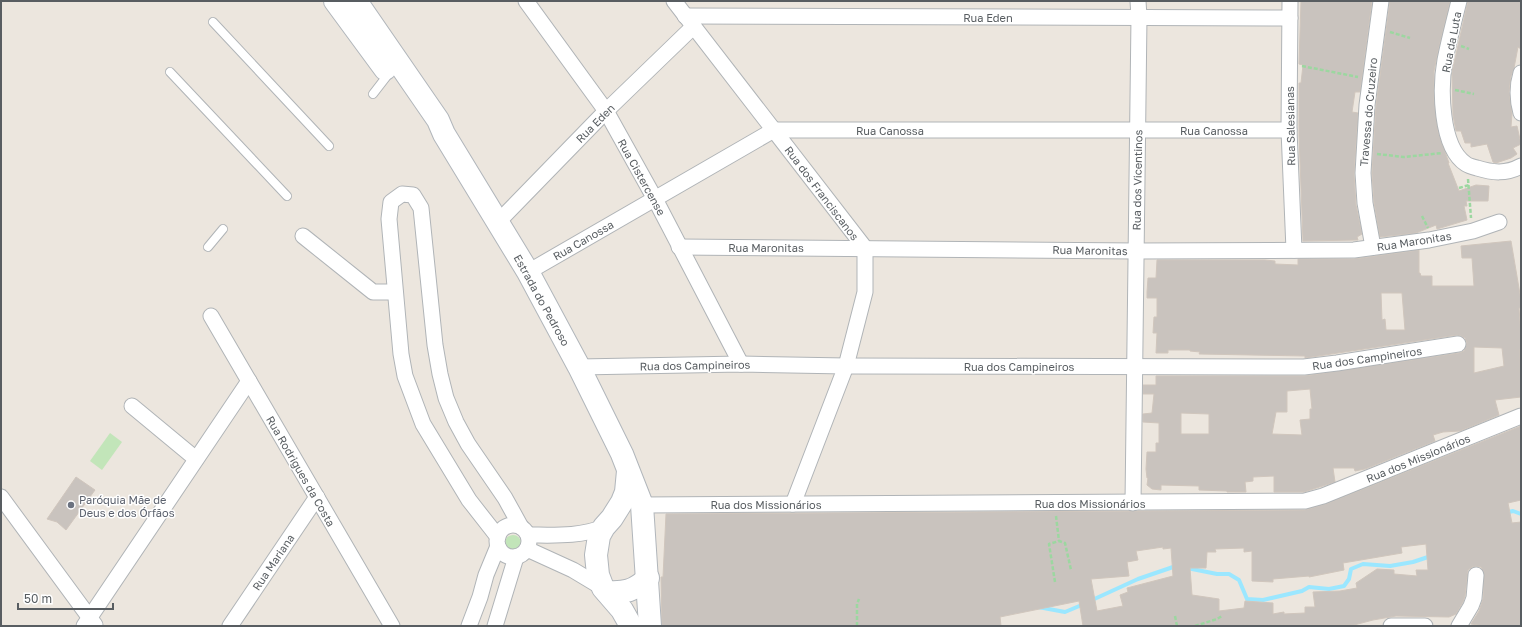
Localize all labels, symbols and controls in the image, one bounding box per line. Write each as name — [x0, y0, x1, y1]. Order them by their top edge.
street label: Rua da Luta — [1439, 10, 1463, 74]
street label: Rua Eden — [963, 11, 1013, 24]
street label: Travessa do Cruzeiro — [1357, 57, 1379, 167]
street label: Rua Salesianas — [1283, 86, 1297, 166]
street label: Rua Eden — [573, 101, 617, 145]
street label: Rua Canossa — [856, 124, 924, 137]
street label: Rua Canossa — [1180, 124, 1248, 137]
street label: Rua dos Vicentinos — [1130, 129, 1144, 230]
street label: Rua Cistercense — [616, 136, 668, 218]
street label: Rua dos Franciscanos — [782, 143, 862, 243]
street label: Rua Canossa — [550, 217, 616, 263]
street label: Rua Maronitas — [1376, 229, 1452, 253]
street label: Rua Maronitas — [728, 241, 804, 254]
street label: Rua Maronitas — [1052, 243, 1128, 257]
street label: Estrada do Pedroso — [511, 252, 573, 348]
street label: Rua dos Campineiros — [1311, 344, 1423, 372]
street label: Rua dos Campineiros — [640, 358, 751, 372]
street label: Rua dos Campineiros — [964, 360, 1075, 373]
street label: Rua Rodrigues da Costa — [264, 413, 338, 529]
street label: Rua dos Missionários — [1364, 431, 1472, 485]
place label: Paróquia Mãe de Deus e dos Órfãos — [79, 493, 175, 519]
street label: Rua dos Missionários — [1034, 497, 1146, 510]
street label: Rua dos Missionários — [710, 498, 822, 511]
marker: Paróquia Mãe de Deus e dos Órfãos — [66, 500, 76, 510]
street label: Rua Mariana — [249, 531, 297, 593]
scale bar — [18, 585, 113, 611]
text: 50 m — [24, 591, 52, 606]

